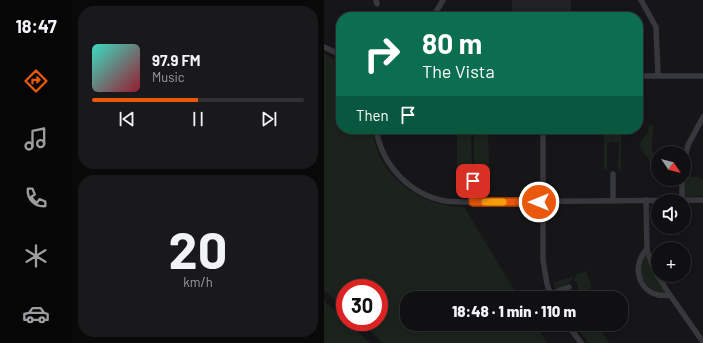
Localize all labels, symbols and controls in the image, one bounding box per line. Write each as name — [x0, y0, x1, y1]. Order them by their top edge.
text: 18:47 — [15, 15, 57, 37]
text: 80 m — [422, 26, 482, 60]
icon: right — [356, 28, 408, 80]
text: 97.9 FM — [152, 51, 201, 69]
text: The Vista — [422, 60, 495, 82]
icon: directions — [22, 67, 50, 95]
text: Music — [152, 69, 185, 85]
icon: arrive — [397, 104, 419, 126]
text: Then — [356, 106, 389, 124]
icon: previous — [116, 108, 138, 130]
icon: pause — [187, 108, 209, 130]
icon: next — [258, 108, 280, 130]
icon: music — [22, 125, 50, 153]
north arrow — [651, 146, 691, 186]
map controls — [651, 146, 691, 282]
pin — [456, 164, 490, 198]
icon: arrive — [462, 170, 484, 192]
position arrow — [518, 181, 560, 223]
icon: phone — [22, 184, 50, 212]
button: sound — [651, 194, 691, 234]
text: 20 — [169, 217, 227, 279]
icon: climate — [22, 242, 50, 270]
button: + — [651, 242, 691, 282]
text: km/h — [183, 274, 213, 290]
speed limit sign: 30 — [336, 279, 388, 331]
icon: car — [22, 300, 50, 328]
text: 18:48 · 1 min · 110 m — [452, 302, 576, 320]

